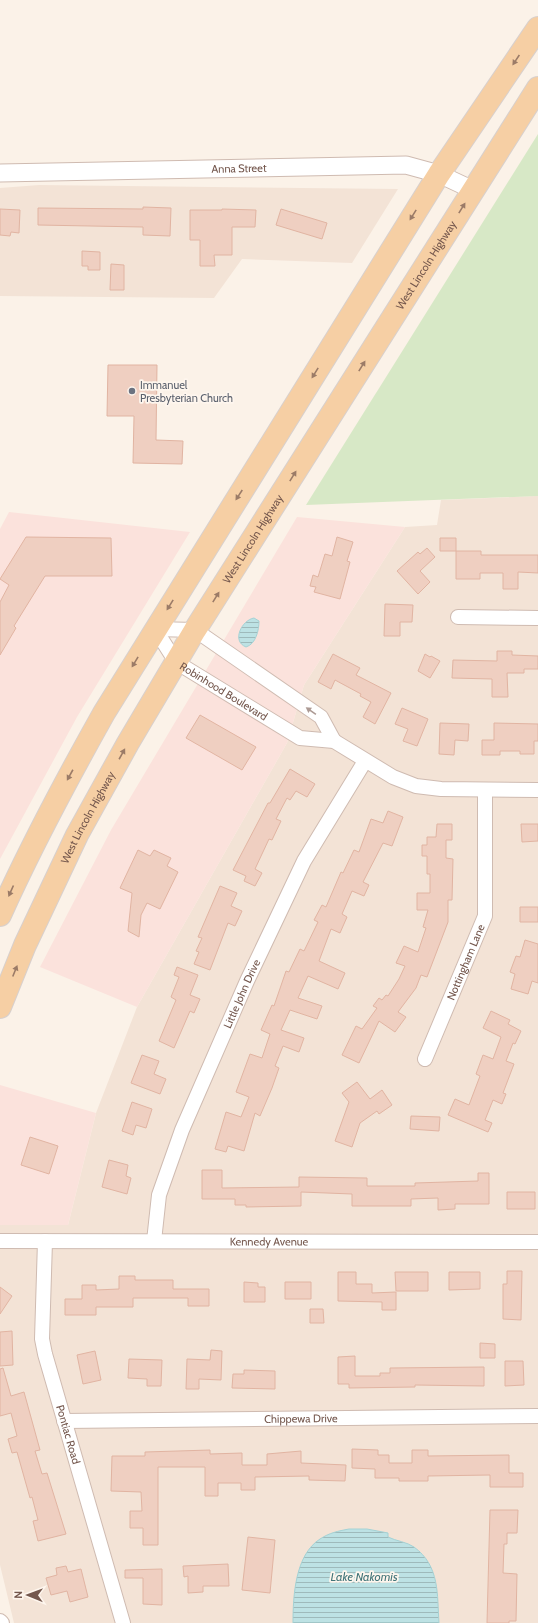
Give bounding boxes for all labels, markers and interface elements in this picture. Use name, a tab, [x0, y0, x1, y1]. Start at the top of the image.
one-way arrow	[512, 55, 520, 65]
street label: Anna Street	[211, 161, 267, 176]
one-way arrow	[458, 203, 465, 214]
one-way arrow	[410, 209, 417, 221]
street label: West Lincoln Highway	[393, 218, 460, 312]
one-way arrow	[358, 361, 366, 371]
one-way arrow	[312, 367, 319, 379]
place label: Immanuel Presbyterian Church	[140, 378, 233, 405]
marker: Immanuel Presbyterian Church	[127, 386, 137, 396]
one-way arrow	[289, 470, 296, 481]
one-way arrow	[235, 490, 243, 500]
street label: West Lincoln Highway	[219, 491, 286, 586]
one-way arrow	[212, 591, 219, 603]
one-way arrow	[166, 600, 174, 610]
one-way arrow	[131, 657, 139, 667]
street label: Robinhood Boulevard	[177, 659, 270, 723]
one-way arrow	[306, 707, 317, 714]
one-way arrow	[118, 748, 125, 760]
street label: West Lincoln Highway	[58, 768, 118, 866]
one-way arrow	[66, 769, 73, 781]
one-way arrow	[8, 885, 14, 896]
street label: Nottingham Lane	[444, 922, 488, 1002]
street label: Little John Drive	[220, 957, 263, 1030]
one-way arrow	[12, 964, 18, 976]
street label: Kennedy Avenue	[230, 1234, 309, 1249]
street label: Pontiac Road	[53, 1403, 84, 1466]
street label: Chippewa Drive	[264, 1411, 338, 1426]
water label: Lake Nakomis	[330, 1569, 398, 1584]
north arrow	[8, 1575, 48, 1615]
text: N	[11, 1591, 25, 1599]

